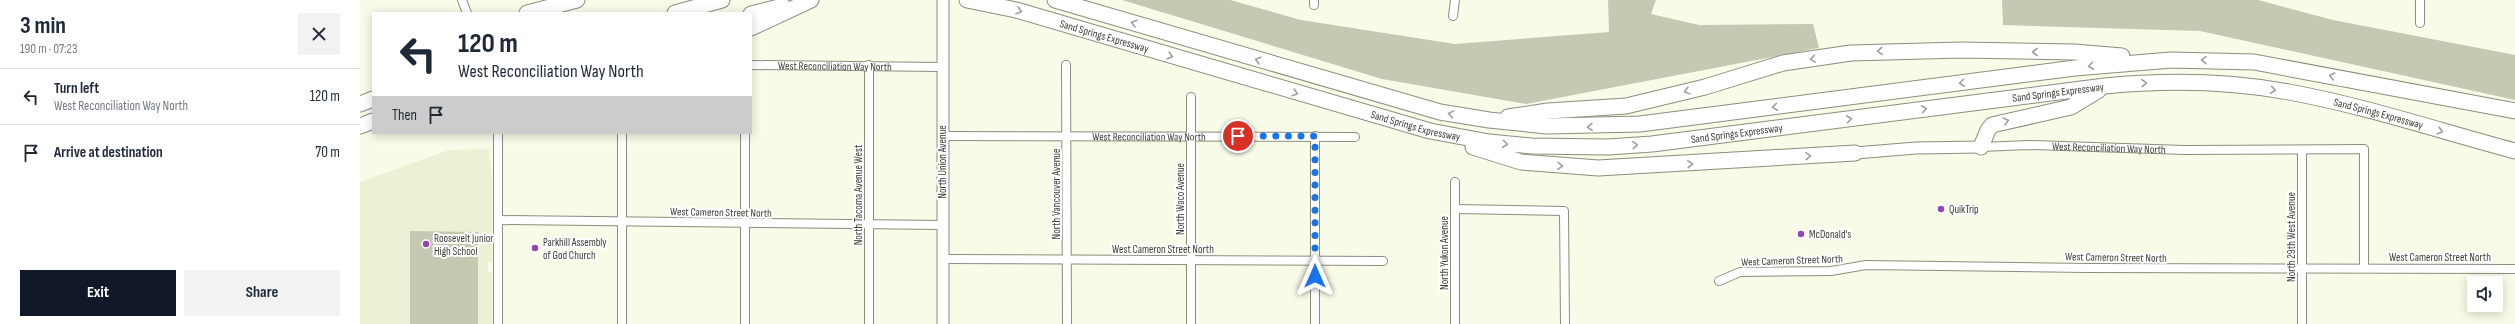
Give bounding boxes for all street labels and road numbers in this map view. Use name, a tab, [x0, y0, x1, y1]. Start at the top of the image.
street label: Sand Springs Expressway	[1058, 17, 1151, 56]
street label: West Reconciliation Way North	[778, 59, 892, 73]
street label: Sand Springs Expressway	[2012, 80, 2105, 105]
street label: Sand Springs Expressway	[2332, 96, 2425, 132]
street label: Sand Springs Expressway	[1369, 108, 1462, 144]
street label: Sand Springs Expressway	[1690, 121, 1784, 146]
street label: North Union Avenue	[936, 125, 949, 199]
street label: West Reconciliation Way North	[1092, 130, 1206, 144]
street label: West Reconciliation Way North	[2052, 140, 2166, 156]
street label: North Tacoma Avenue West	[852, 144, 865, 245]
street label: North Vancouver Avenue	[1050, 149, 1063, 239]
street label: North Waco Avenue	[1174, 163, 1187, 235]
street label: North 29th West Avenue	[2285, 192, 2298, 282]
street label: West Cameron Street North	[670, 205, 772, 220]
street label: North Yukon Avenue	[1438, 216, 1451, 290]
street label: West Cameron Street North	[1112, 243, 1214, 256]
street label: West Cameron Street North	[2065, 250, 2167, 265]
street label: West Cameron Street North	[2389, 251, 2491, 264]
street label: West Cameron Street North	[1741, 252, 1843, 269]

